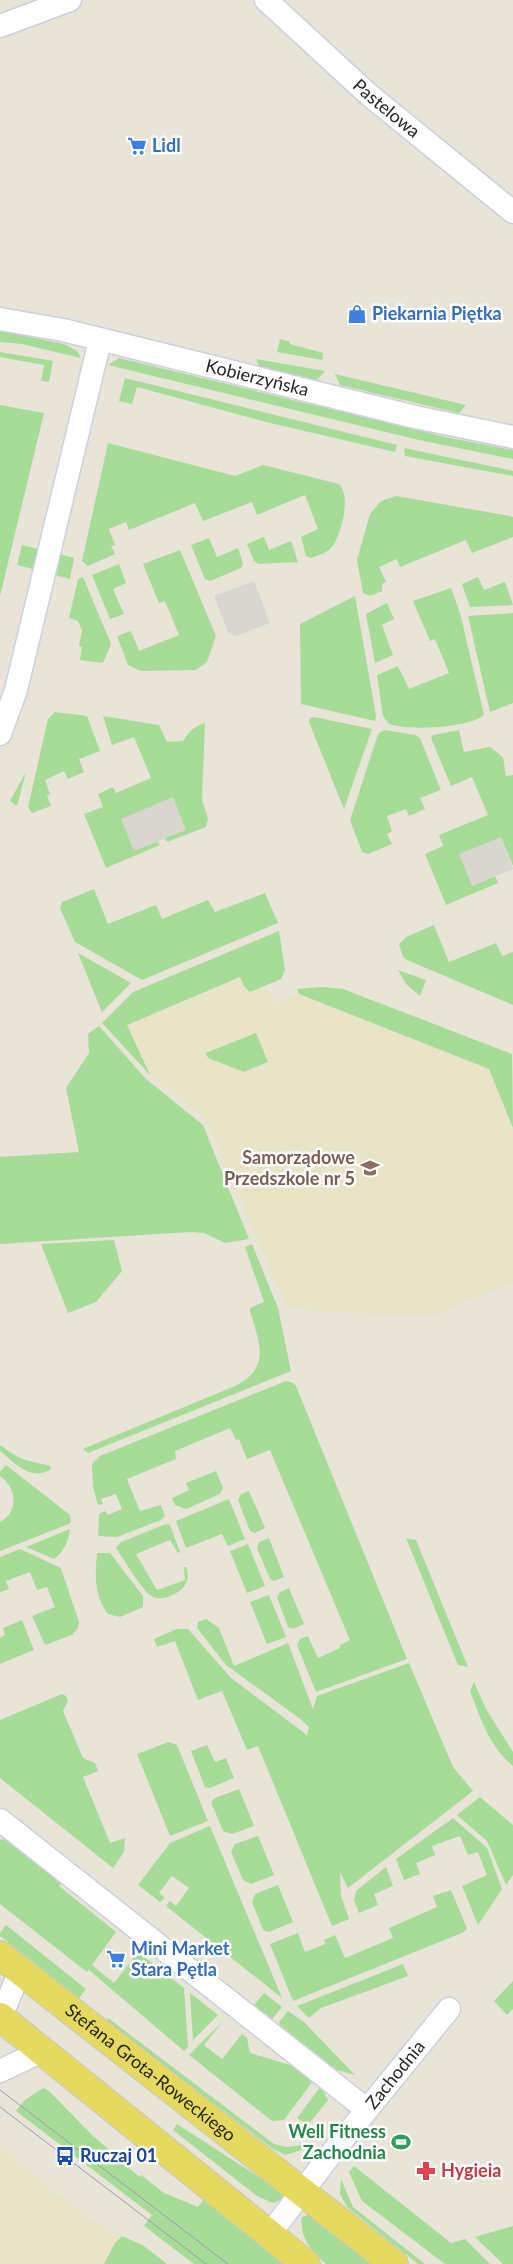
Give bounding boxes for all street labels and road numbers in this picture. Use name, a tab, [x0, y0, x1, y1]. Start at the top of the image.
street label: Pastelowa	[349, 74, 425, 142]
street label: Kobierzyńska	[204, 354, 311, 400]
street label: Stefana Grota-Roweckiego	[61, 1998, 241, 2146]
street label: Zachodnia	[360, 2036, 429, 2113]

